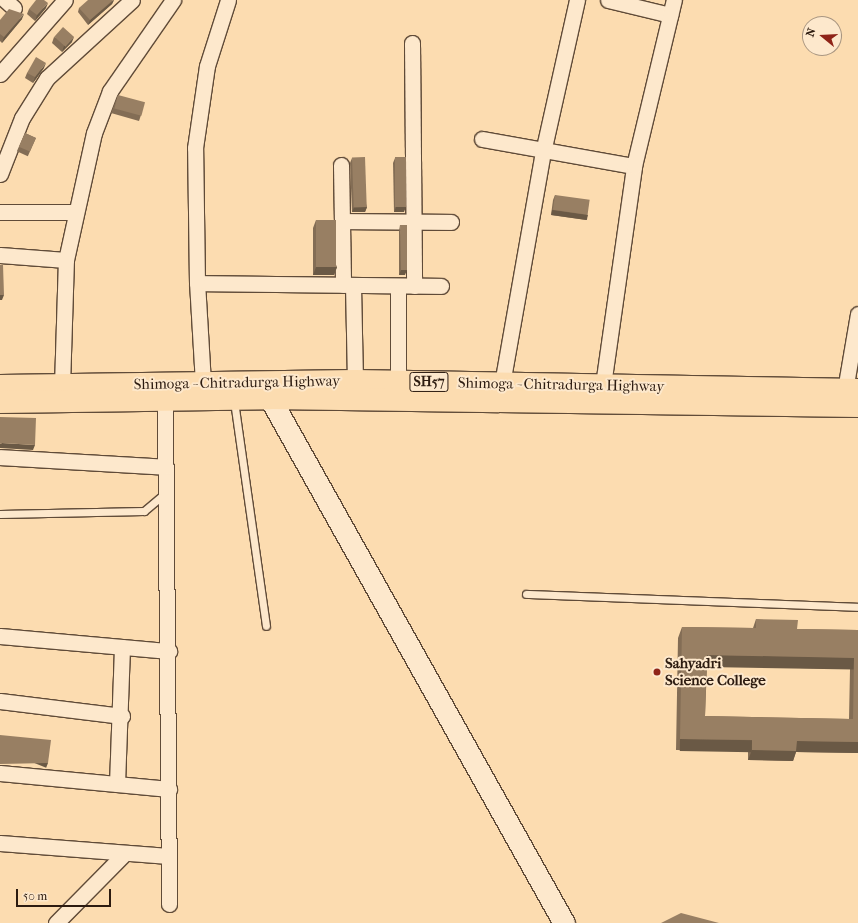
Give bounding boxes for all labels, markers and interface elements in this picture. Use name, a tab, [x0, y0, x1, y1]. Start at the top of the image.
north arrow	[802, 16, 842, 56]
text: N	[804, 26, 819, 38]
road number: SH57	[409, 370, 449, 394]
street label: Shimoga - Chitradurga Highway	[134, 372, 340, 394]
street label: Shimoga - Chitradurga Highway	[458, 374, 664, 396]
place label: Sahyadri Science College	[665, 654, 766, 689]
marker: Sahyadri Science College	[652, 667, 662, 677]
scale bar	[18, 881, 113, 907]
text: 50 m	[23, 889, 47, 903]

